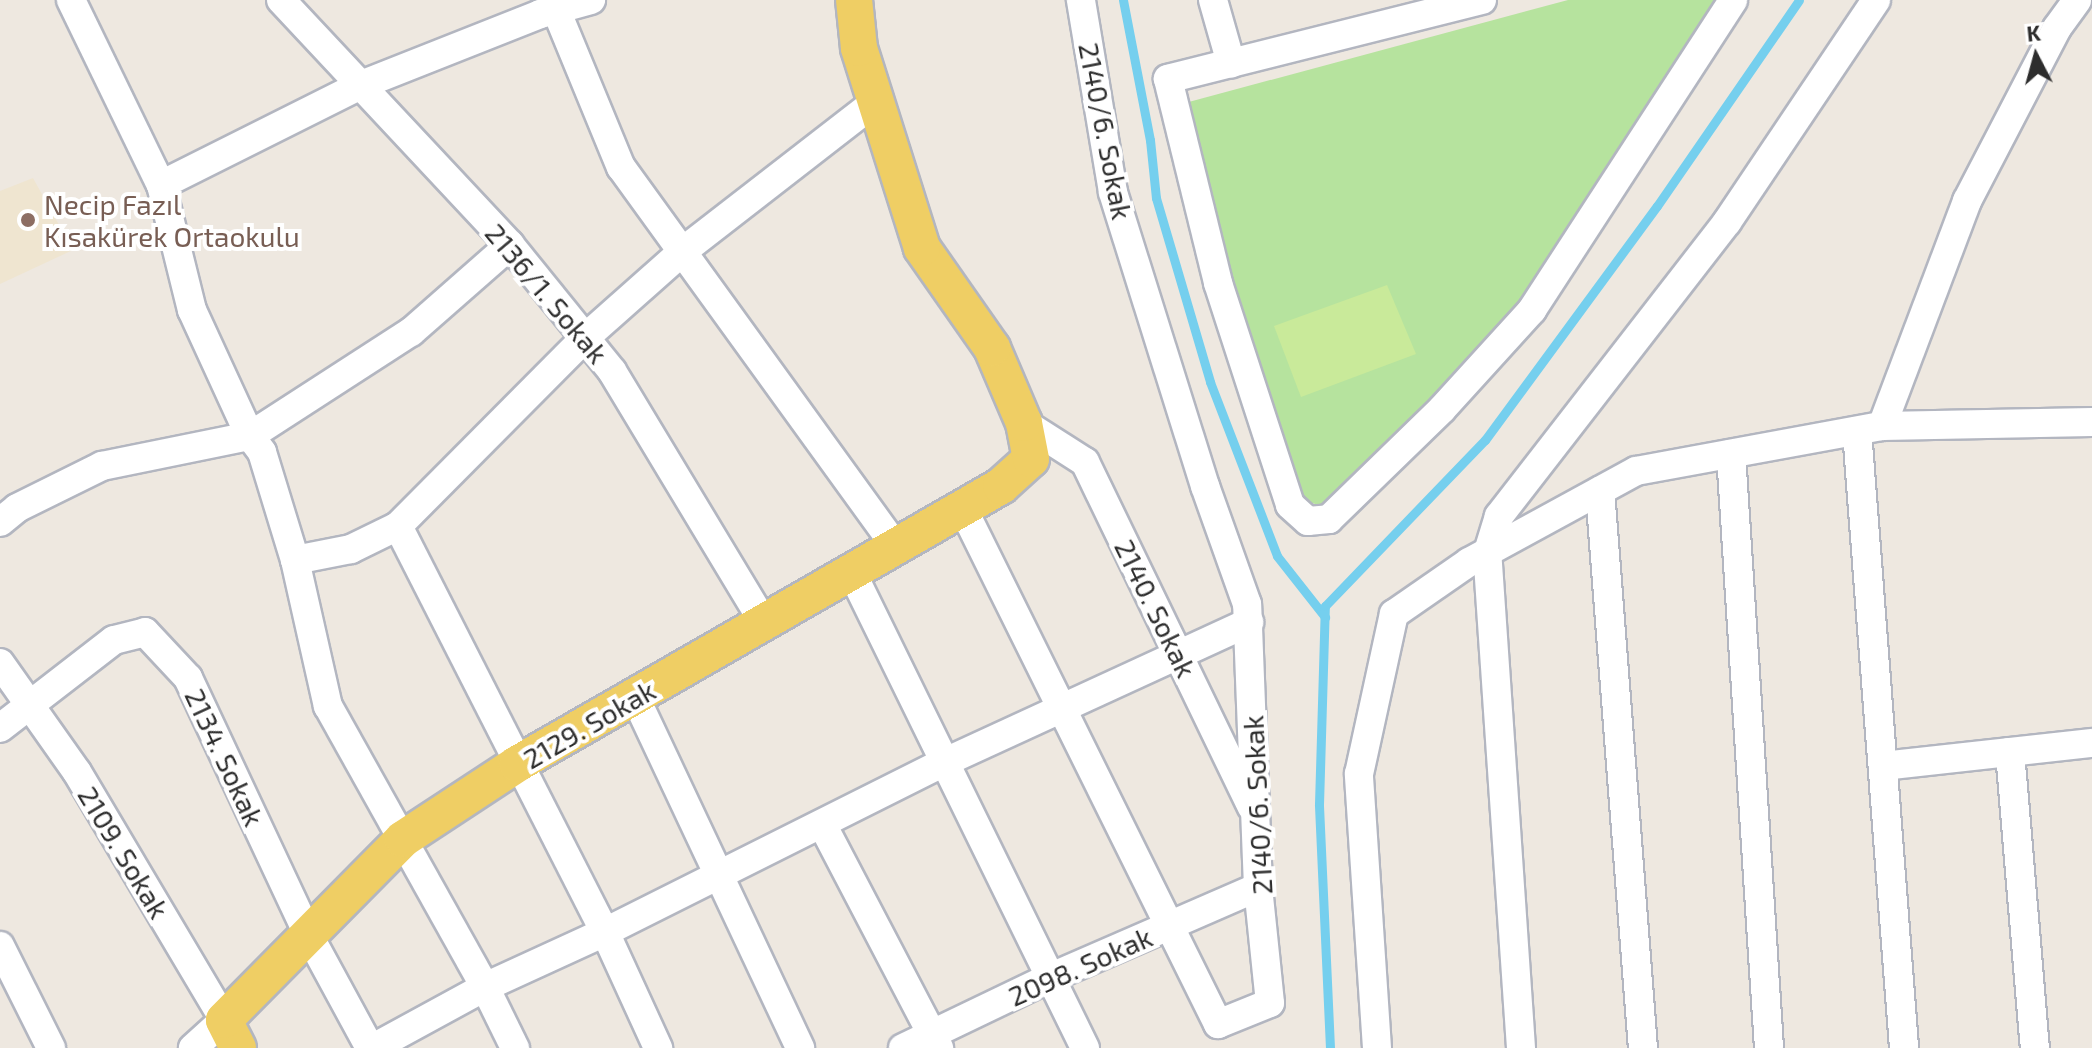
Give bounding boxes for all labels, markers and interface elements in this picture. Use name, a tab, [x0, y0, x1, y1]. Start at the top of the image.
north arrow	[1996, 16, 2076, 96]
text: K	[2025, 18, 2042, 46]
street label: 2140/6. Sokak	[1072, 40, 1140, 222]
place label: Necip Fazıl Kısakürek Ortaokulu	[44, 187, 300, 253]
marker: Necip Fazıl Kısakürek Ortaokulu	[19, 211, 37, 229]
street label: 2136/1. Sokak	[479, 216, 615, 370]
street label: 2140. Sokak	[1108, 534, 1204, 682]
street label: 2129. Sokak	[517, 673, 661, 775]
street label: 2134. Sokak	[179, 683, 271, 831]
street label: 2140/6. Sokak	[1236, 714, 1278, 896]
street label: 2109. Sokak	[72, 780, 176, 924]
street label: 2098. Sokak	[1003, 919, 1157, 1013]

